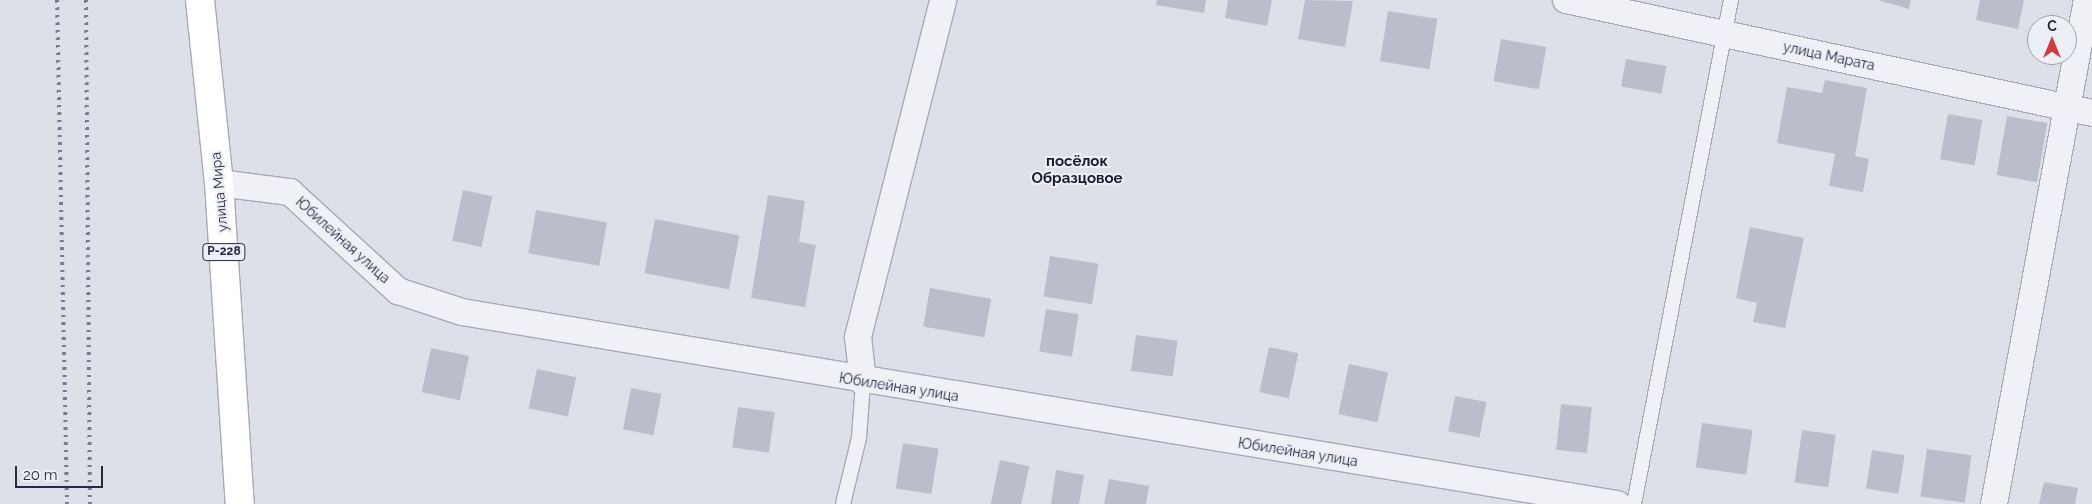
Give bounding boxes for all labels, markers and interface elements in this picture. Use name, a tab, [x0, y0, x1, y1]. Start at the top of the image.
north arrow	[2027, 15, 2077, 65]
text: С	[2047, 18, 2057, 34]
street label: улица Марата	[1782, 38, 1876, 74]
street label: улица Мира	[207, 151, 231, 233]
district label: посёлок Образцовое	[1031, 152, 1123, 187]
street label: Юбилейная улица	[292, 193, 394, 287]
road number: Р-228	[202, 242, 246, 262]
street label: Юбилейная улица	[838, 369, 960, 405]
street label: Юбилейная улица	[1237, 434, 1359, 470]
scale bar	[18, 456, 105, 488]
text: 20 m	[23, 466, 58, 484]

